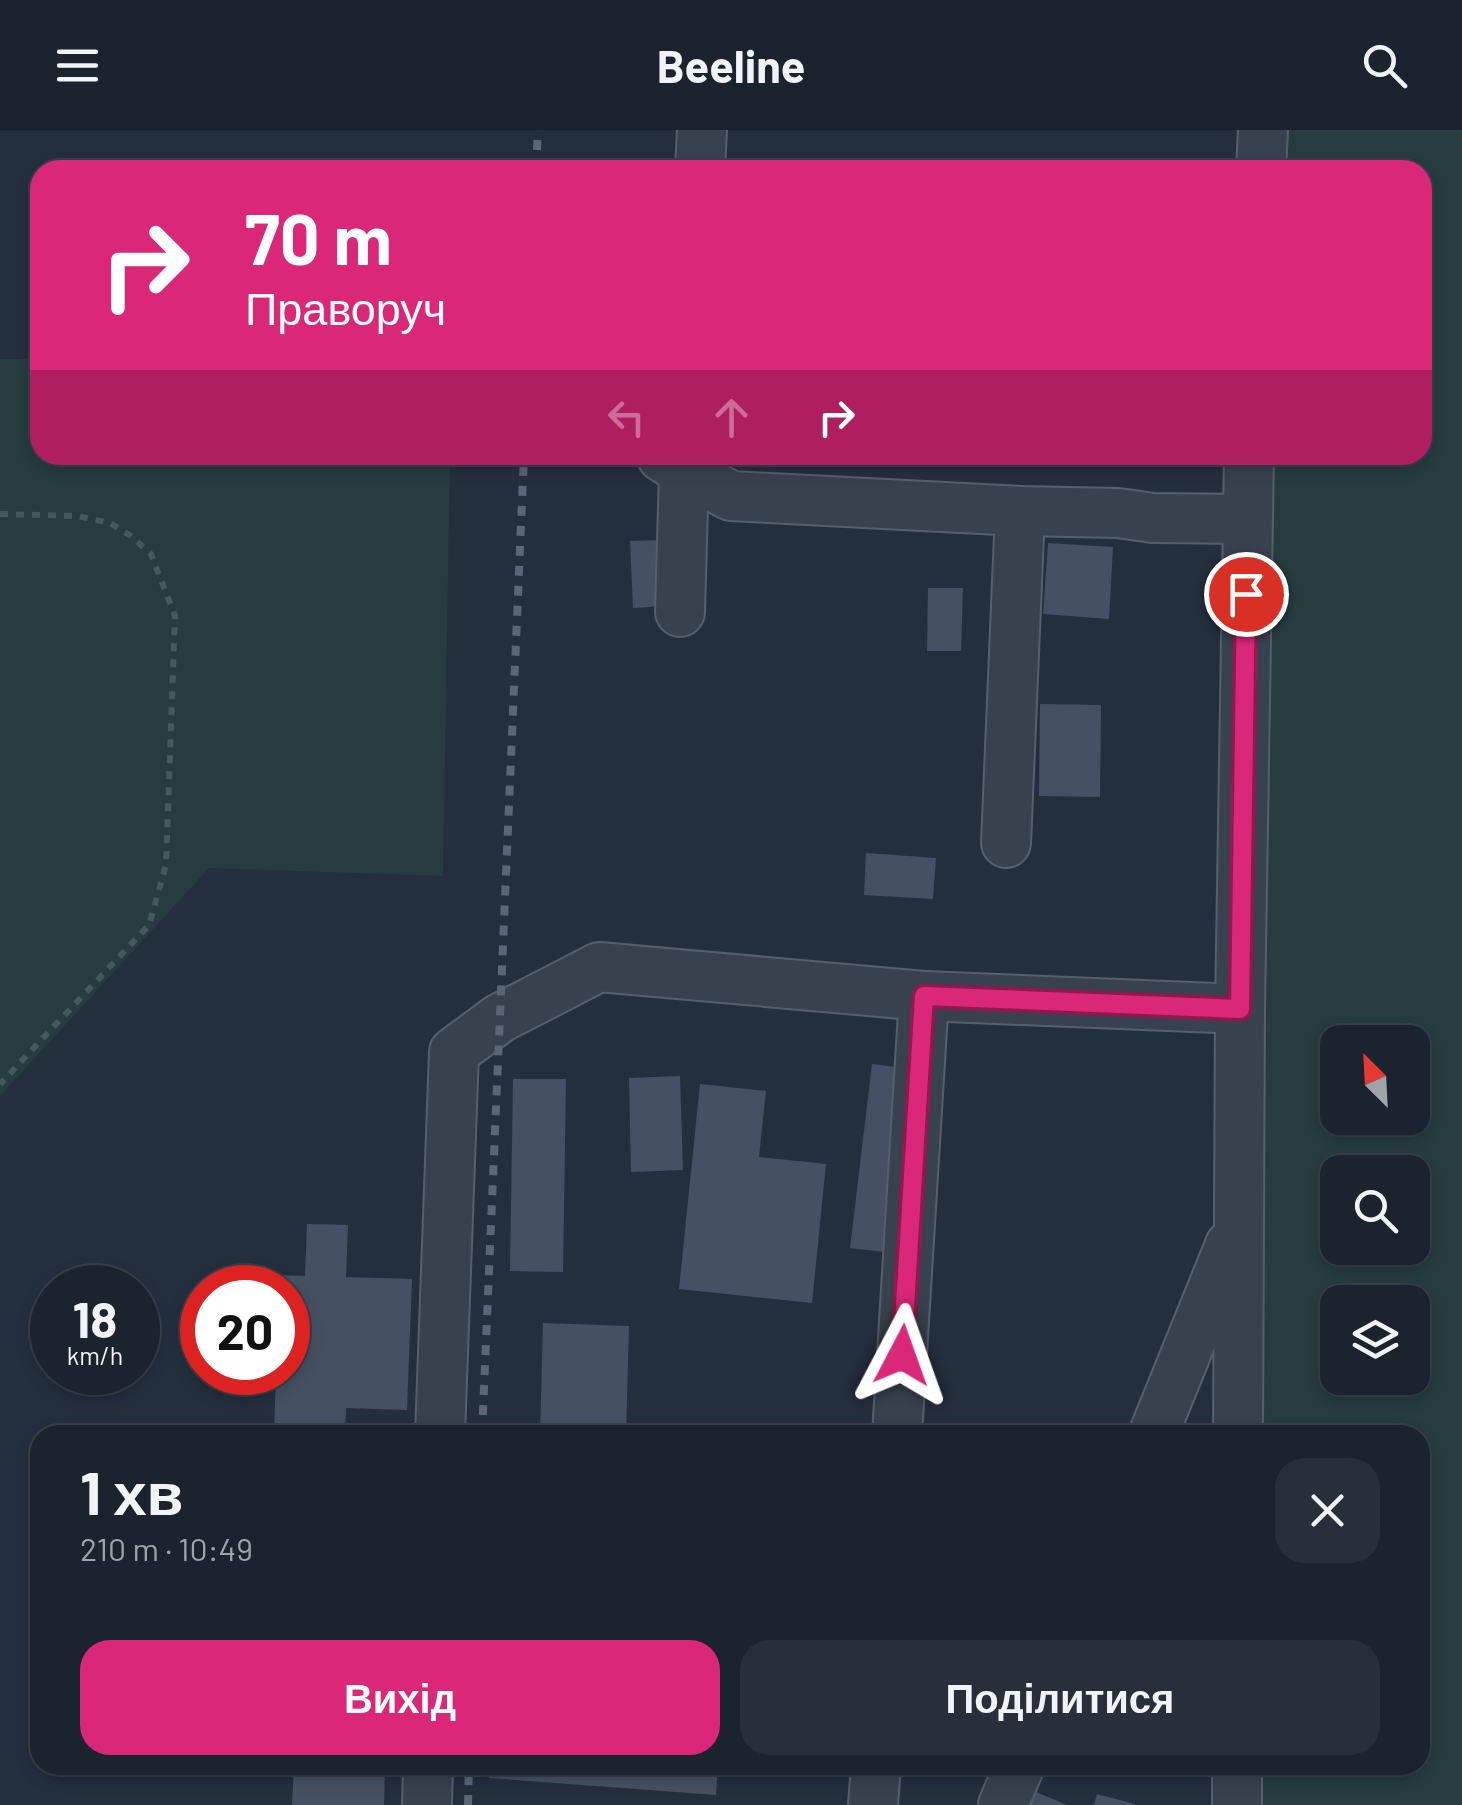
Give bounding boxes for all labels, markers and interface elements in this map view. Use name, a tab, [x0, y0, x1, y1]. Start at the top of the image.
icon: menu	[50, 38, 105, 93]
text: Beeline	[657, 38, 805, 92]
icon: search	[1357, 38, 1412, 93]
text: 70 m	[245, 195, 392, 279]
icon: right	[80, 200, 210, 330]
text: Праворуч	[245, 280, 446, 334]
icon: left	[599, 390, 654, 445]
icon: ahead	[704, 390, 759, 445]
icon: right	[809, 390, 864, 445]
pin	[1204, 552, 1289, 637]
icon: arrive	[1219, 567, 1274, 622]
north arrow	[1320, 1025, 1430, 1135]
map controls	[1320, 1025, 1430, 1395]
button: search	[1320, 1155, 1430, 1265]
speed limit sign: 20	[180, 1265, 310, 1395]
button: layers	[1320, 1285, 1430, 1395]
text: 18	[73, 1288, 117, 1348]
position arrow	[850, 1303, 954, 1407]
text: km/h	[67, 1340, 123, 1370]
text: 1 хв	[80, 1455, 184, 1527]
button: close	[1275, 1458, 1380, 1563]
text: 210 m · 10:49	[80, 1529, 253, 1567]
button: Вихід	[80, 1640, 720, 1755]
button: Поділитися	[740, 1640, 1380, 1755]

